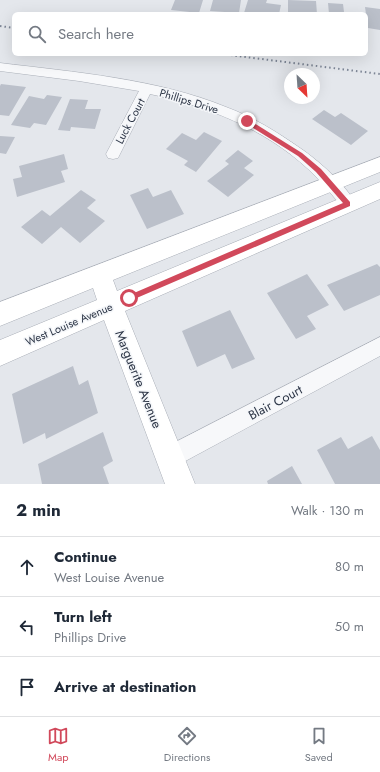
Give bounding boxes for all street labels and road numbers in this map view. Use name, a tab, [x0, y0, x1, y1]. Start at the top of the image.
street label: Phillips Drive	[157, 84, 221, 118]
street label: Luck Court	[111, 95, 149, 147]
street label: West Louise Avenue	[23, 298, 115, 350]
street label: Marguerite Avenue	[110, 327, 167, 431]
street label: Blair Court	[245, 380, 306, 425]

